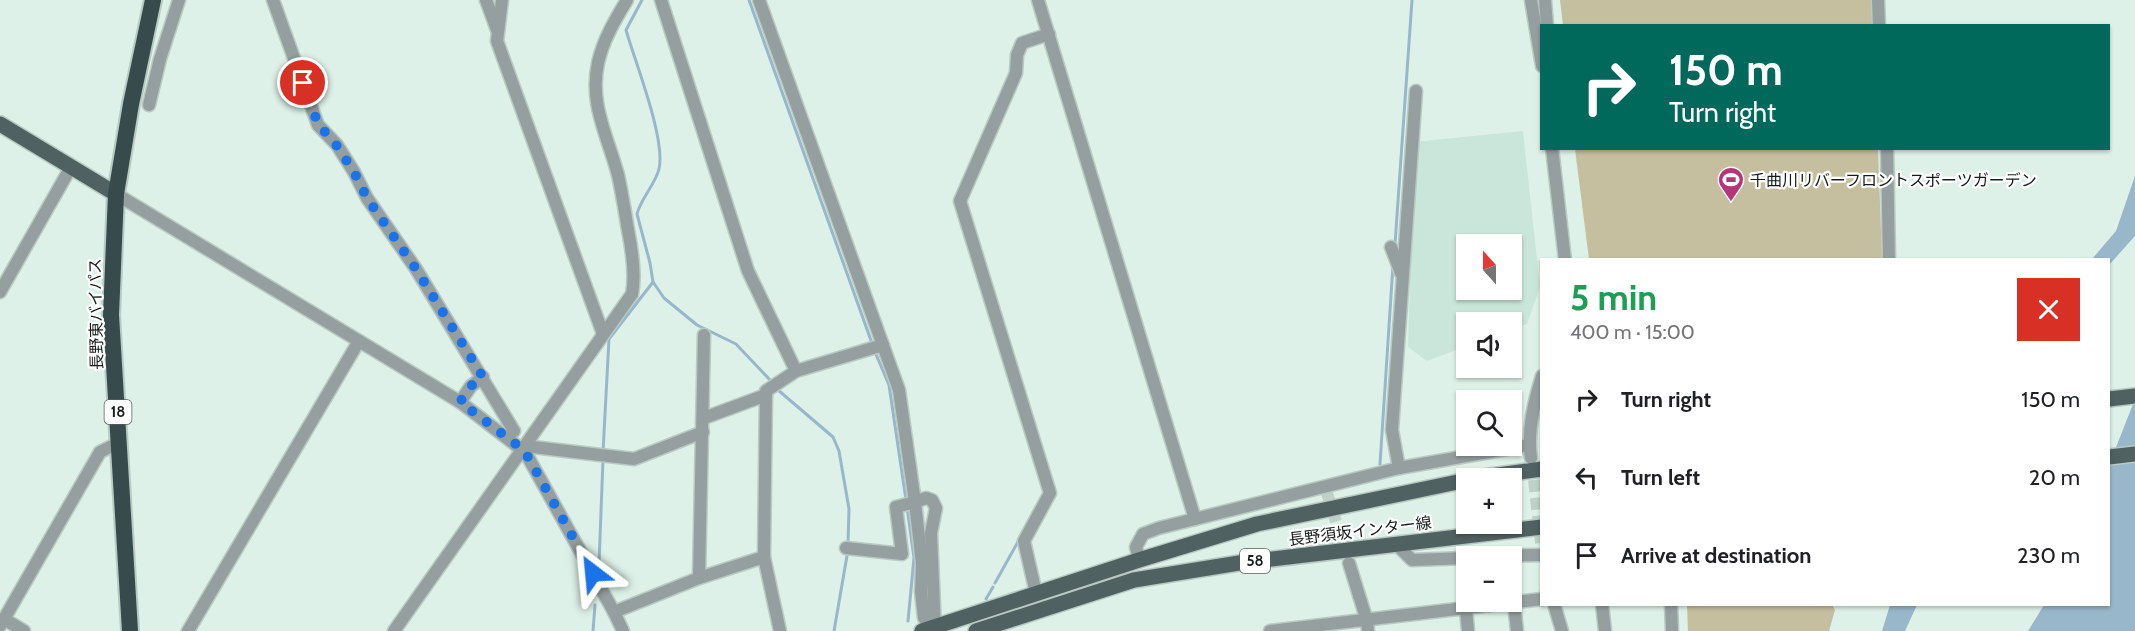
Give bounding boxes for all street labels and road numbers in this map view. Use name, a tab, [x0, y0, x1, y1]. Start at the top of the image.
street label: 長野東バイパス	[86, 258, 106, 370]
road number: 18	[104, 400, 132, 424]
street label: 長野須坂インター線	[1287, 513, 1433, 549]
road number: 58	[1240, 549, 1270, 573]

